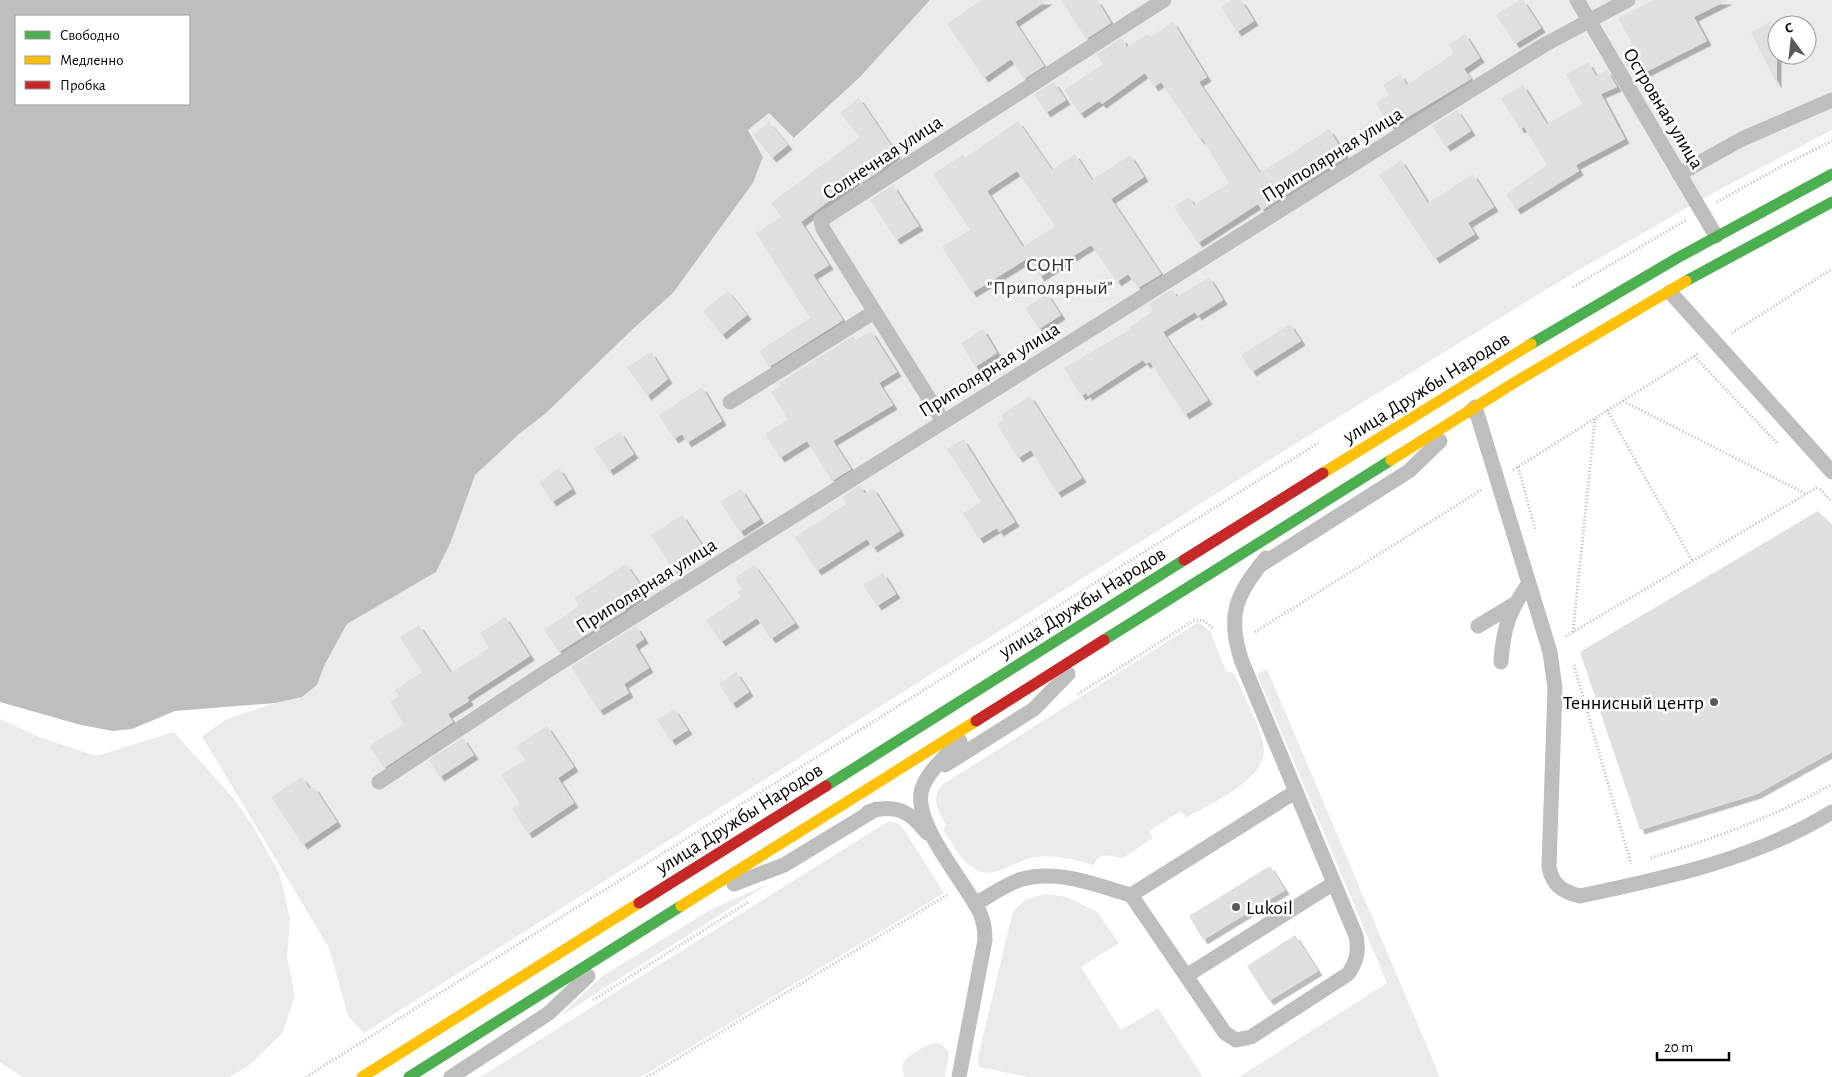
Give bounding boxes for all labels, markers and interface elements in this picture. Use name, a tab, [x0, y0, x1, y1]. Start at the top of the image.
legend	[15, 15, 190, 105]
north arrow	[1767, 15, 1817, 65]
text: С	[1783, 21, 1795, 36]
text: Свободно	[60, 28, 120, 43]
street label: Островная улица	[1619, 44, 1707, 173]
text: Медленно	[60, 53, 124, 68]
text: Пробка	[60, 78, 106, 93]
street label: Приполярная улица	[1259, 103, 1406, 206]
street label: Солнечная улица	[819, 112, 946, 204]
park label: СОНТ "Приполярный"	[987, 255, 1113, 298]
street label: Приполярная улица	[916, 318, 1063, 421]
street label: улица Дружбы Народов	[1339, 328, 1513, 448]
street label: Приполярная улица	[573, 534, 720, 637]
street label: улица Дружбы Народов	[995, 543, 1169, 663]
place label: Теннисный центр	[1563, 693, 1704, 713]
marker: Теннисный центр	[1708, 696, 1720, 708]
street label: улица Дружбы Народов	[652, 759, 826, 879]
place label: Lukoil	[1246, 898, 1293, 918]
marker: Lukoil	[1230, 901, 1242, 913]
scale bar	[1657, 1030, 1730, 1062]
text: 20 m	[1664, 1040, 1693, 1055]

